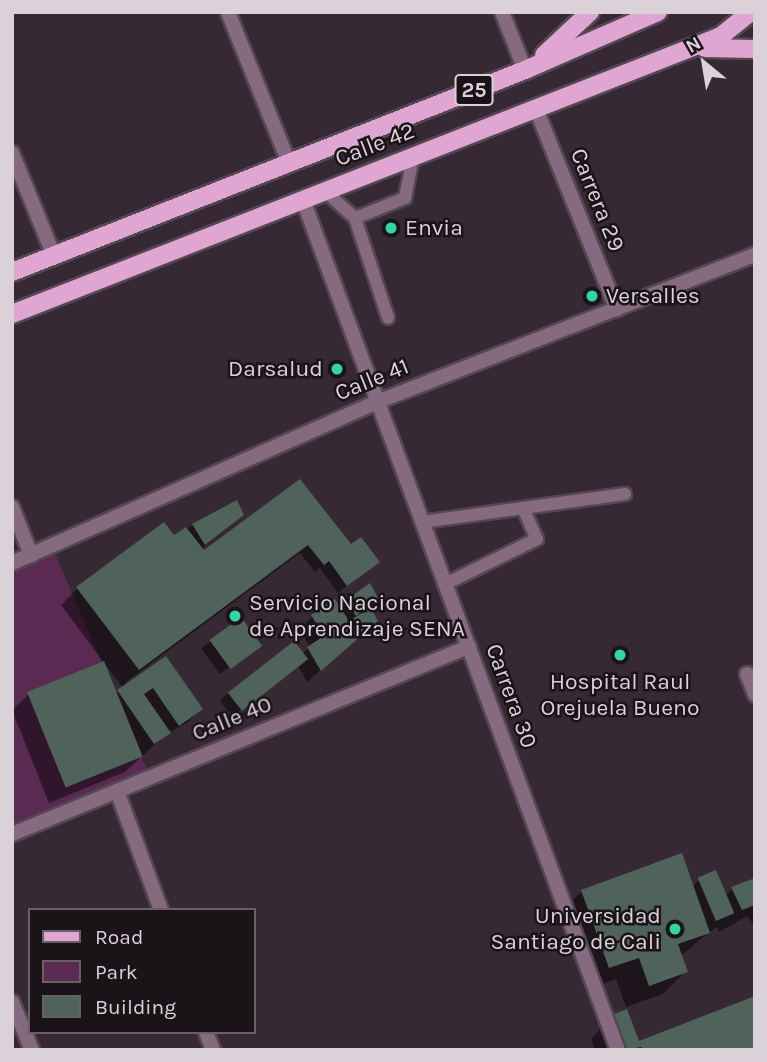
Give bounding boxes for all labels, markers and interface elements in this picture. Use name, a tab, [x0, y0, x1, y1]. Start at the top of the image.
north arrow	[669, 28, 739, 98]
text: N	[682, 32, 705, 58]
road number: 25	[453, 72, 495, 108]
street label: Calle 42	[331, 117, 419, 173]
street label: Carrera 29	[564, 145, 630, 255]
place label: Envia	[405, 214, 463, 242]
marker: Envia	[383, 220, 399, 236]
place label: Versalles	[606, 282, 700, 310]
marker: Versalles	[584, 288, 600, 304]
street label: Calle 41	[331, 353, 413, 407]
place label: Darsalud	[228, 355, 323, 383]
marker: Darsalud	[329, 361, 345, 377]
place label: Servicio Nacional de Aprendizaje SENA	[249, 589, 465, 643]
marker: Servicio Nacional de Aprendizaje SENA	[227, 608, 243, 624]
street label: Carrera 30	[479, 640, 543, 752]
marker: Hospital Raul Orejuela Bueno	[610, 645, 630, 665]
place label: Hospital Raul Orejuela Bueno	[541, 668, 699, 722]
street label: Calle 40	[188, 691, 276, 747]
place label: Universidad Santiago de Cali	[490, 902, 661, 956]
legend	[28, 908, 256, 1034]
marker: Universidad Santiago de Cali	[667, 921, 683, 937]
text: Road	[95, 925, 143, 949]
text: Park	[95, 960, 138, 984]
text: Building	[95, 995, 176, 1019]

